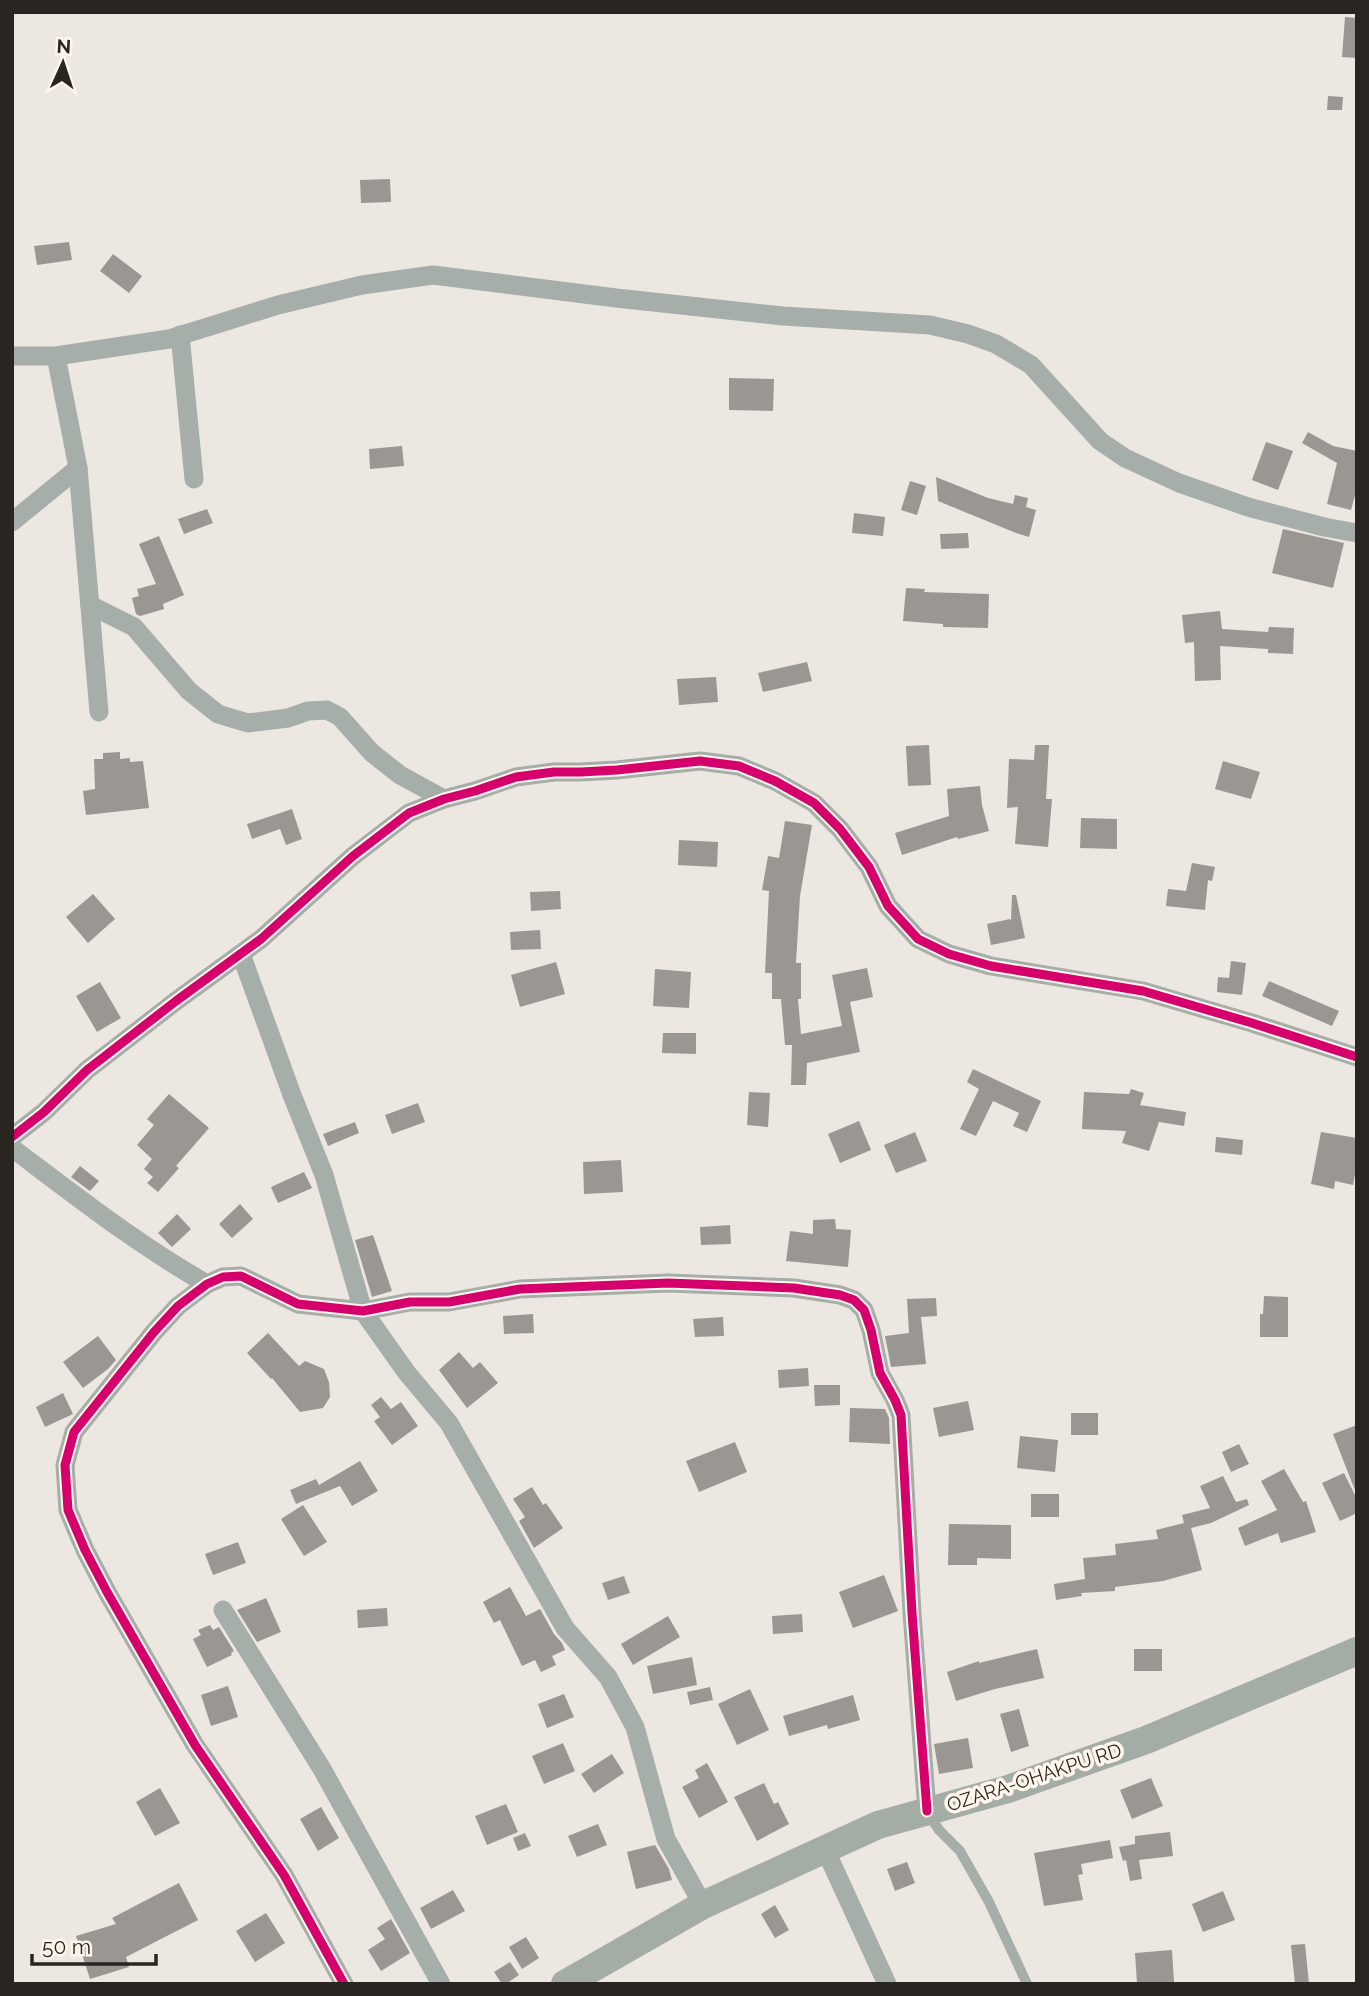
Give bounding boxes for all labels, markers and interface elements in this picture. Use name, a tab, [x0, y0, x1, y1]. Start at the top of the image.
north arrow	[28, 28, 98, 98]
text: N	[56, 35, 72, 57]
street label: OZARA-OHAKPU RD	[944, 1738, 1124, 1816]
scale bar	[32, 1923, 156, 1967]
text: 50 m	[42, 1934, 91, 1959]

